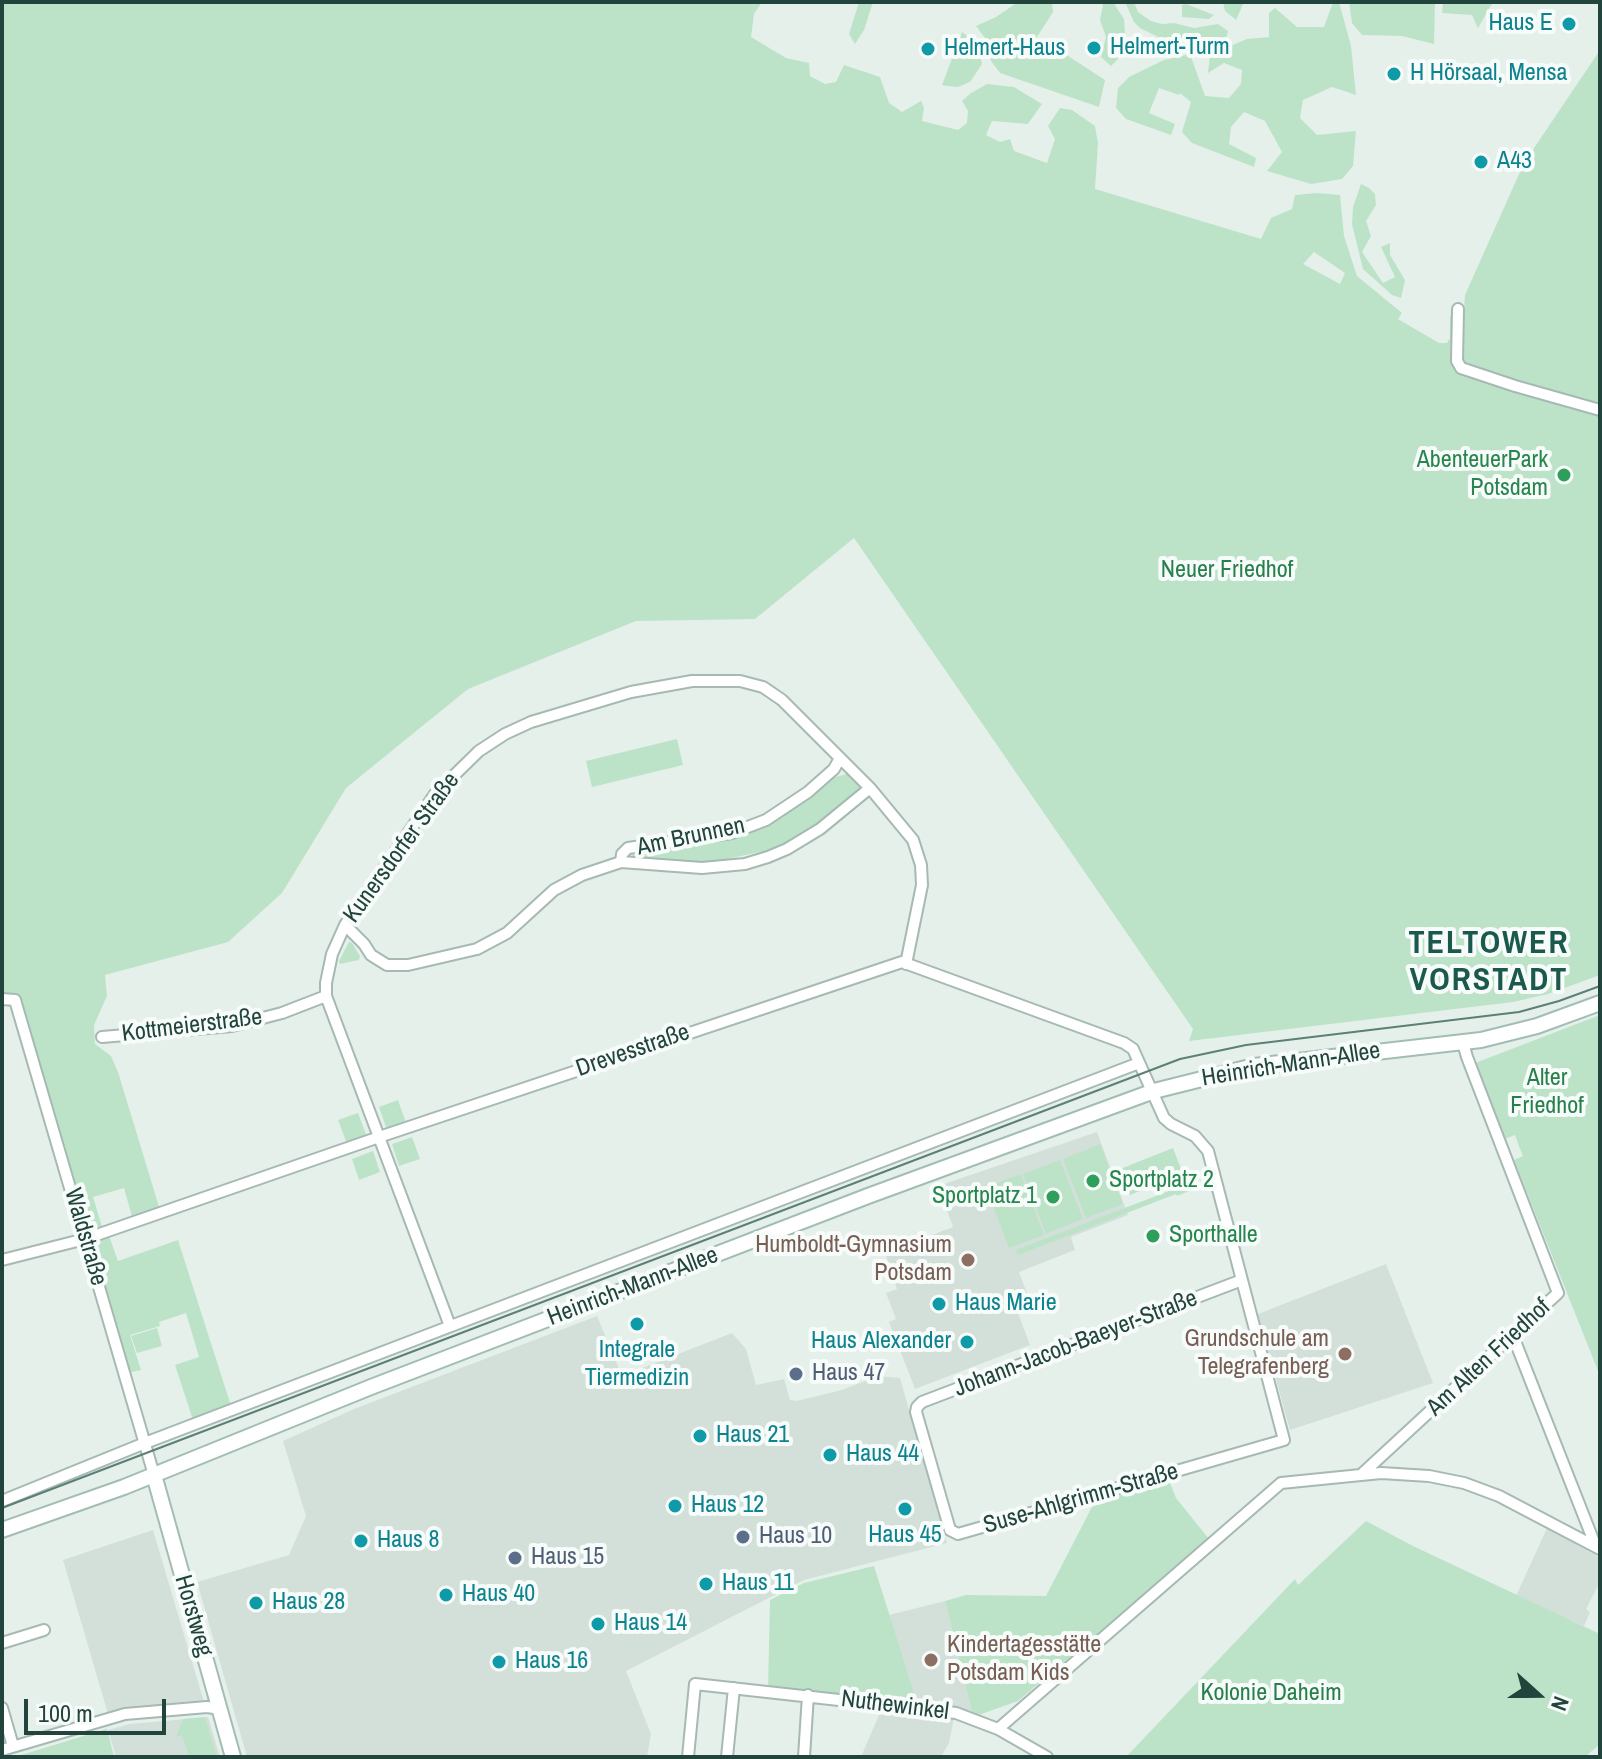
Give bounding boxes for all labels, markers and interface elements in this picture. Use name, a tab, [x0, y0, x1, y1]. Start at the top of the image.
place label: Haus E	[1488, 10, 1553, 38]
marker: Haus E	[1560, 15, 1578, 33]
place label: Helmert-Turm	[1110, 34, 1230, 62]
place label: Helmert-Haus	[944, 35, 1065, 63]
marker: Helmert-Turm	[1085, 39, 1103, 57]
marker: Helmert-Haus	[919, 40, 937, 58]
place label: H Hörsaal, Mensa	[1410, 60, 1567, 88]
marker: H Hörsaal, Mensa	[1385, 65, 1403, 83]
place label: A43	[1497, 148, 1532, 176]
marker: A43	[1472, 153, 1490, 171]
place label: AbenteuerPark Potsdam	[1417, 447, 1548, 503]
marker: AbenteuerPark Potsdam	[1555, 466, 1573, 484]
park label: Neuer Friedhof	[1161, 557, 1293, 585]
street label: Kunersdorfer Straße	[338, 767, 466, 929]
street label: Am Brunnen	[635, 812, 747, 862]
district label: TELTOWER VORSTADT	[1409, 925, 1569, 1000]
street label: Kottmeierstraße	[120, 1003, 264, 1049]
street label: Drevesstraße	[572, 1018, 694, 1084]
street label: Heinrich-Mann-Allee	[1200, 1037, 1382, 1093]
park label: Alter Friedhof	[1510, 1065, 1584, 1121]
place label: Sportplatz 2	[1109, 1167, 1214, 1195]
marker: Sportplatz 2	[1084, 1172, 1102, 1190]
place label: Sportplatz 1	[932, 1183, 1037, 1211]
street label: Waldstraße	[57, 1185, 113, 1289]
marker: Sportplatz 1	[1044, 1188, 1062, 1206]
place label: Sporthalle	[1169, 1222, 1258, 1250]
marker: Sporthalle	[1144, 1227, 1162, 1245]
place label: Humboldt-Gymnasium Potsdam	[755, 1232, 952, 1288]
street label: Heinrich-Mann-Allee	[544, 1241, 722, 1333]
marker: Humboldt-Gymnasium Potsdam	[959, 1251, 977, 1269]
street label: Johann-Jacob-Baeyer-Straße	[950, 1284, 1202, 1404]
place label: Haus Marie	[955, 1290, 1057, 1318]
street label: Am Alten Friedhof	[1421, 1293, 1557, 1423]
marker: Haus Marie	[930, 1295, 948, 1313]
marker: Integrale Tiermedizin	[628, 1315, 646, 1333]
place label: Grundschule am Telegrafenberg	[1185, 1326, 1329, 1382]
place label: Haus Alexander	[811, 1328, 951, 1356]
marker: Haus Alexander	[958, 1333, 976, 1351]
place label: Integrale Tiermedizin	[585, 1337, 689, 1393]
marker: Grundschule am Telegrafenberg	[1336, 1345, 1354, 1363]
place label: Haus 47	[812, 1360, 885, 1388]
marker: Haus 47	[787, 1365, 805, 1383]
place label: Haus 21	[716, 1422, 789, 1450]
marker: Haus 21	[691, 1427, 709, 1445]
place label: Haus 44	[846, 1441, 919, 1469]
marker: Haus 44	[821, 1446, 839, 1464]
street label: Suse-Ahlgrimm-Straße	[980, 1457, 1182, 1541]
place label: Haus 12	[691, 1492, 764, 1520]
marker: Haus 12	[666, 1497, 684, 1515]
marker: Haus 45	[896, 1500, 914, 1518]
place label: Haus 45	[868, 1522, 942, 1550]
place label: Haus 10	[759, 1523, 832, 1551]
place label: Haus 8	[377, 1527, 439, 1555]
marker: Haus 10	[734, 1528, 752, 1546]
marker: Haus 8	[352, 1532, 370, 1550]
place label: Haus 15	[531, 1544, 604, 1572]
marker: Haus 15	[506, 1549, 524, 1567]
place label: Haus 11	[722, 1570, 794, 1598]
street label: Horstweg	[168, 1572, 218, 1660]
marker: Haus 11	[697, 1575, 715, 1593]
place label: Haus 40	[462, 1581, 535, 1609]
marker: Haus 40	[437, 1586, 455, 1604]
place label: Haus 28	[272, 1589, 345, 1617]
marker: Haus 28	[247, 1594, 265, 1612]
place label: Haus 14	[614, 1610, 687, 1638]
marker: Haus 14	[589, 1615, 607, 1633]
place label: Kindertagesstätte Potsdam Kids	[947, 1632, 1101, 1688]
place label: Haus 16	[515, 1648, 588, 1676]
marker: Kindertagesstätte Potsdam Kids	[922, 1651, 940, 1669]
marker: Haus 16	[490, 1653, 508, 1671]
north arrow	[1498, 1655, 1578, 1735]
park label: Kolonie Daheim	[1200, 1680, 1342, 1708]
scale bar	[28, 1683, 170, 1733]
street label: Nuthewinkel	[840, 1685, 950, 1727]
text: N	[1544, 1692, 1577, 1715]
text: 100 m	[38, 1697, 93, 1729]

